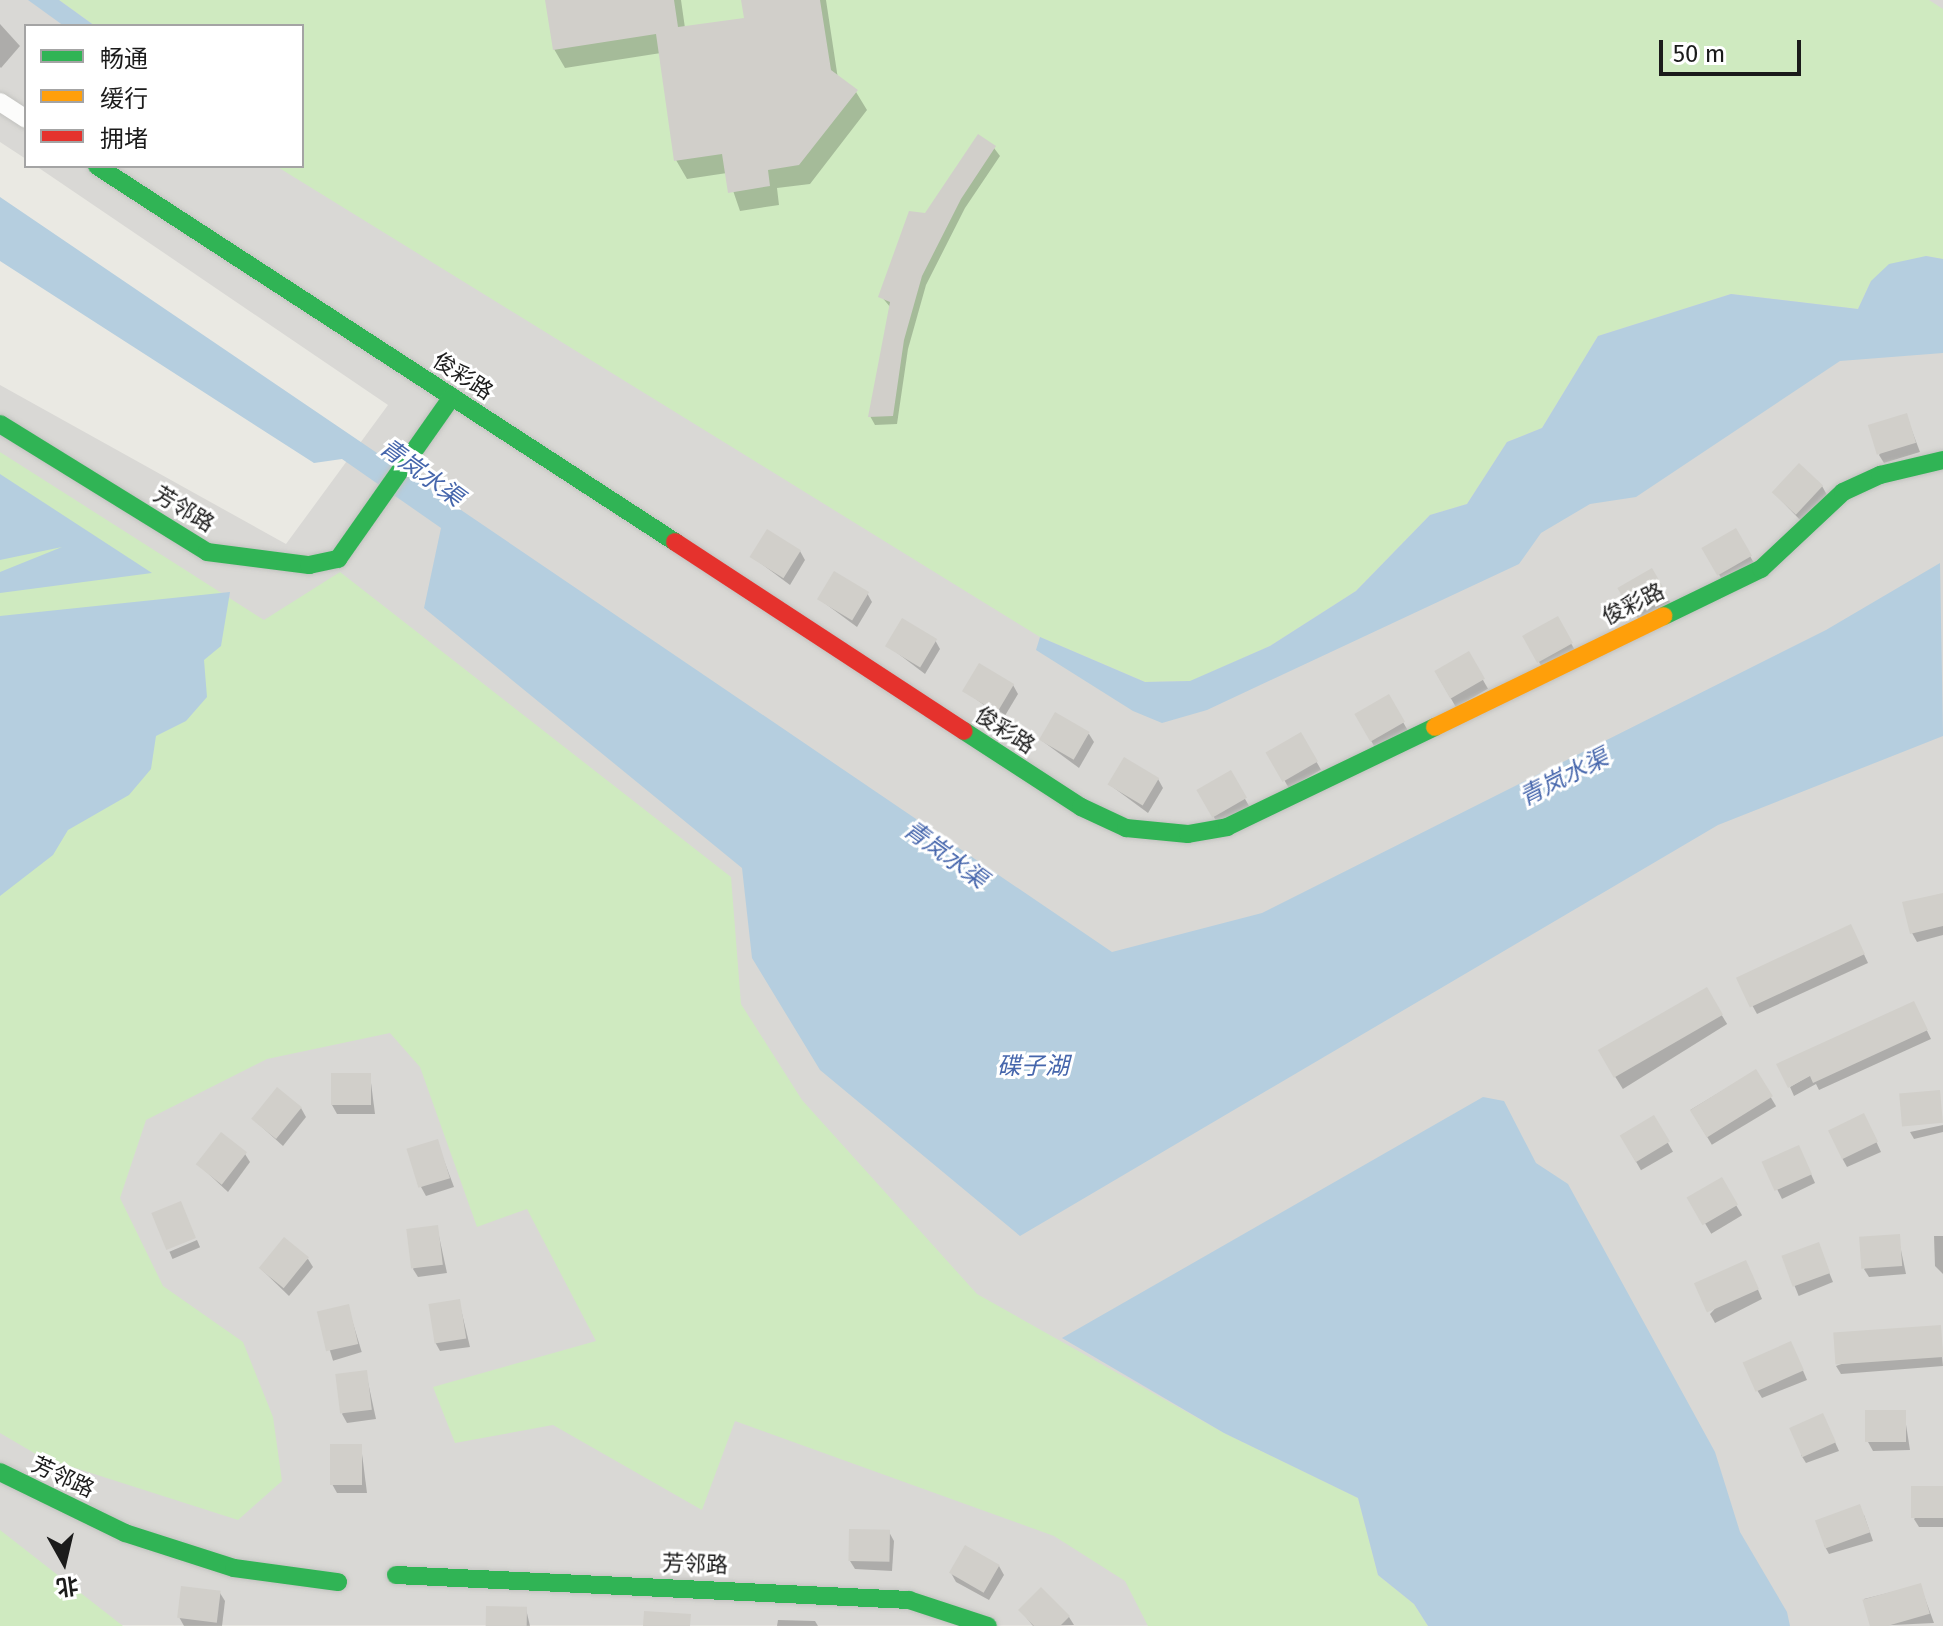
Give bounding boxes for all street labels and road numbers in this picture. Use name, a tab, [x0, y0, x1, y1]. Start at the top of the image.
street label: 俊彩路	[428, 347, 498, 405]
street label: 芳邻路	[149, 481, 219, 537]
street label: 俊彩路	[1598, 578, 1668, 630]
street label: 俊彩路	[970, 701, 1040, 759]
street label: 芳邻路	[28, 1451, 98, 1503]
street label: 芳邻路	[662, 1550, 728, 1578]

